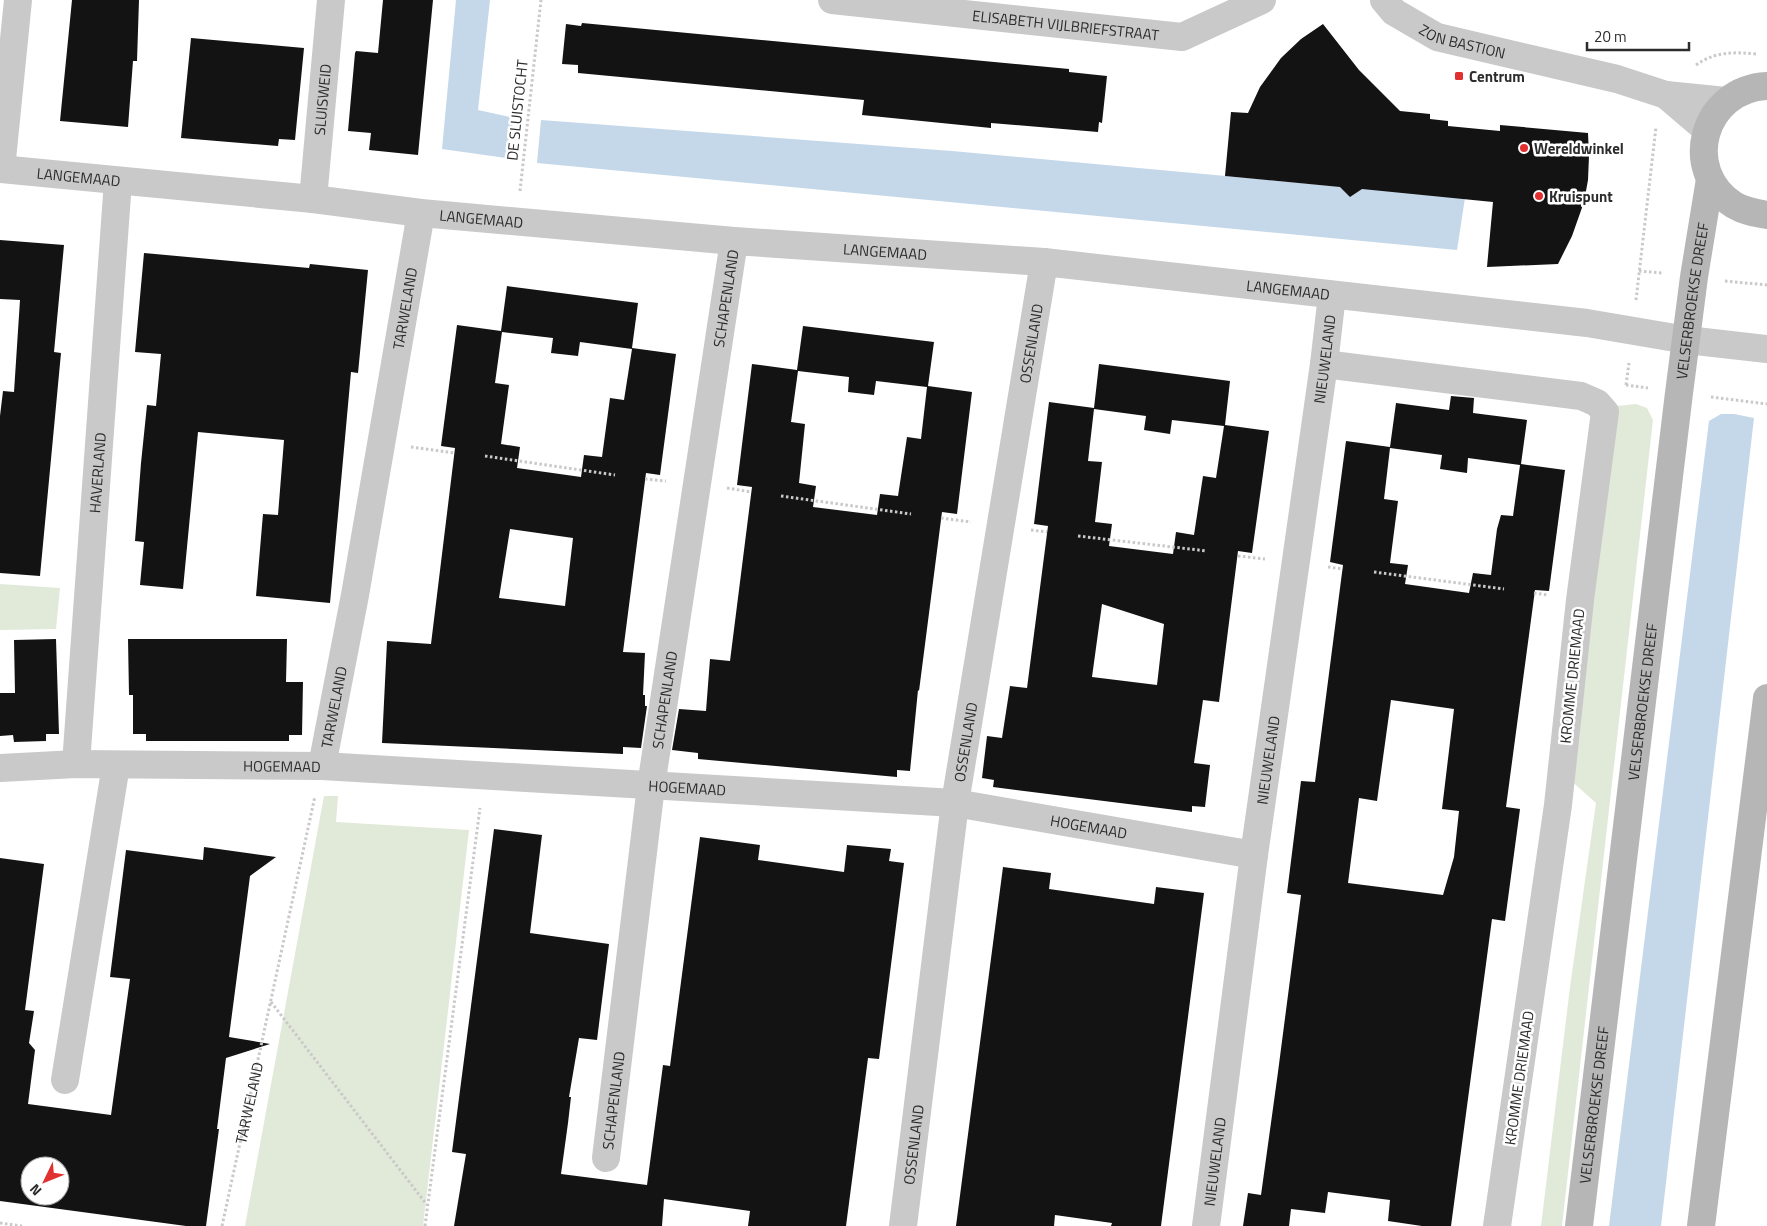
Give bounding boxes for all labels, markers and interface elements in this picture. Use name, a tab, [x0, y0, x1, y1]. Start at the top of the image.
street label: ELISABETH VIJLBRIEFSTRAAT	[971, 3, 1160, 46]
street label: ZON BASTION	[1415, 18, 1508, 64]
scale bar	[1587, 20, 1690, 52]
text: 20 m	[1594, 25, 1627, 48]
street label: DE SLUISTOCHT	[500, 58, 534, 162]
street label: SLUISWEID	[307, 63, 337, 136]
place label: Centrum	[1469, 65, 1525, 88]
marker: Centrum	[1453, 70, 1465, 82]
place label: Wereldwinkel	[1534, 137, 1624, 160]
marker: Wereldwinkel	[1518, 142, 1530, 154]
street label: LANGEMAAD	[36, 161, 122, 192]
place label: Kruispunt	[1549, 185, 1613, 208]
marker: Kruispunt	[1533, 190, 1545, 202]
street label: LANGEMAAD	[439, 203, 524, 234]
street label: VELSERBROEKSE DREEF	[1669, 221, 1714, 381]
street label: LANGEMAAD	[842, 237, 928, 266]
street label: SCHAPENLAND	[706, 248, 744, 349]
street label: TARWELAND	[386, 266, 423, 351]
street label: LANGEMAAD	[1245, 273, 1331, 306]
street label: OSSENLAND	[1013, 302, 1049, 385]
street label: NIEUWELAND	[1307, 313, 1341, 405]
street label: HAVERLAND	[83, 432, 111, 514]
street label: KROMME DRIEMAAD	[1553, 607, 1591, 745]
street label: VELSERBROEKSE DREEF	[1621, 622, 1663, 782]
street label: SCHAPENLAND	[645, 649, 683, 750]
street label: TARWELAND	[314, 664, 353, 750]
street label: OSSENLAND	[947, 700, 983, 784]
street label: NIEUWELAND	[1250, 714, 1285, 806]
street label: HOGEMAAD	[243, 754, 321, 777]
street label: HOGEMAAD	[648, 774, 727, 801]
street label: HOGEMAAD	[1049, 808, 1129, 844]
street label: KROMME DRIEMAAD	[1498, 1009, 1540, 1147]
street label: VELSERBROEKSE DREEF	[1573, 1025, 1614, 1185]
street label: SCHAPENLAND	[596, 1050, 630, 1151]
street label: TARWELAND	[229, 1060, 269, 1146]
street label: OSSENLAND	[897, 1103, 929, 1186]
street label: NIEUWELAND	[1197, 1116, 1231, 1207]
north arrow	[20, 1156, 70, 1206]
text: N	[24, 1179, 46, 1201]

